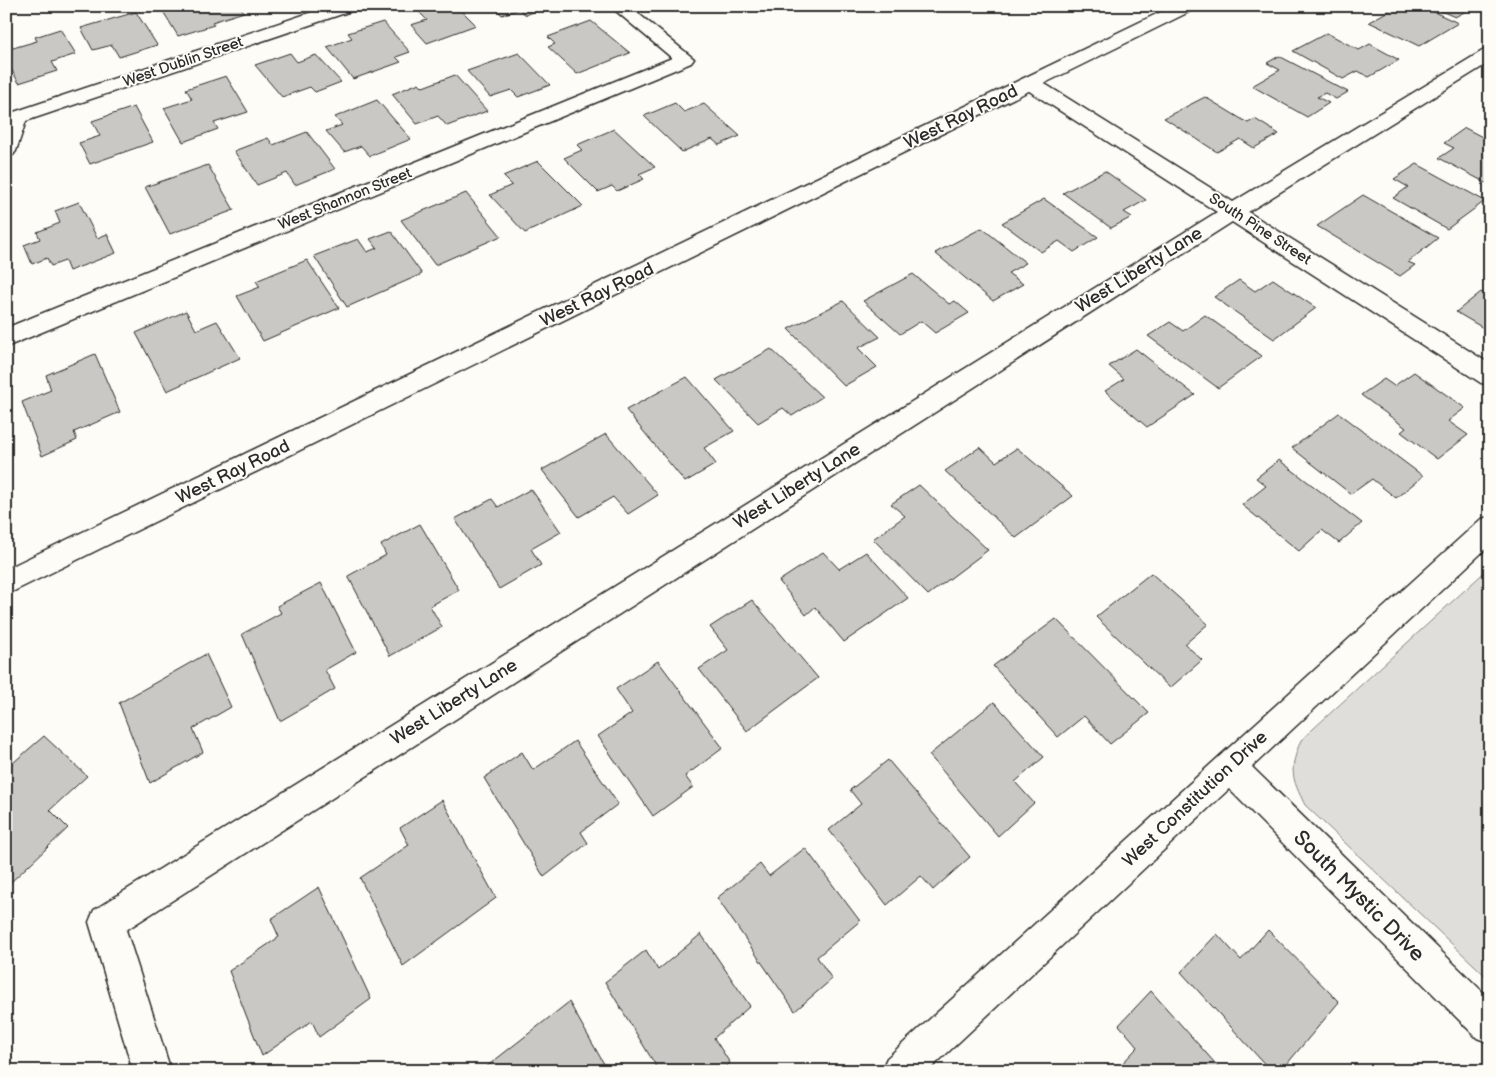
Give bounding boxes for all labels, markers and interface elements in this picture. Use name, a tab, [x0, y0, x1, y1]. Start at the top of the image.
street label: West Dublin Street	[120, 32, 246, 91]
street label: West Ray Road	[901, 80, 1021, 154]
street label: West Shannon Street	[276, 163, 415, 234]
street label: South Pine Street	[1205, 189, 1315, 269]
street label: West Liberty Lane	[1072, 222, 1207, 317]
street label: West Ray Road	[537, 258, 657, 332]
street label: West Ray Road	[173, 435, 293, 509]
street label: West Liberty Lane	[730, 438, 865, 533]
street label: West Liberty Lane	[387, 654, 522, 749]
street label: West Constitution Drive	[1118, 726, 1272, 871]
street label: South Mystic Drive	[1288, 825, 1430, 967]

